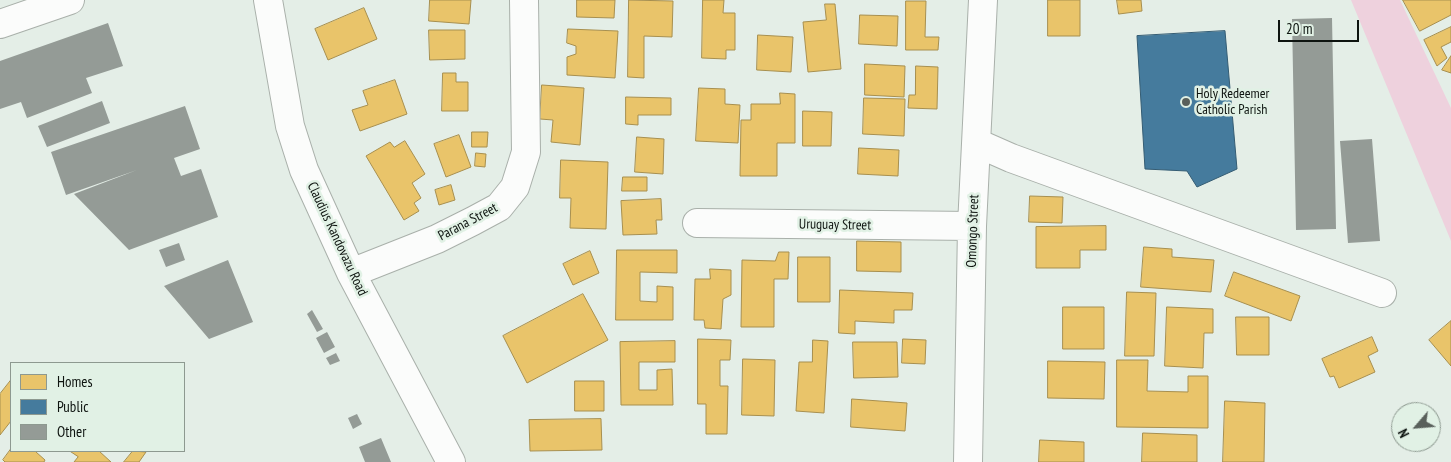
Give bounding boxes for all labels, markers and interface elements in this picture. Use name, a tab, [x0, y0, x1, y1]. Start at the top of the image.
scale bar	[1281, 10, 1362, 42]
text: 20 m	[1286, 19, 1312, 38]
place label: Holy Redeemer Catholic Parish	[1196, 86, 1269, 118]
marker: Holy Redeemer Catholic Parish	[1180, 96, 1192, 108]
street label: Claudius Kandovazu Road	[303, 179, 371, 299]
street label: Omongo Street	[963, 194, 983, 268]
street label: Parana Street	[436, 199, 500, 245]
street label: Uruguay Street	[799, 216, 871, 234]
legend	[10, 362, 185, 452]
text: Homes	[57, 372, 93, 391]
text: Public	[57, 397, 88, 416]
north arrow	[1391, 402, 1441, 452]
text: Other	[57, 422, 86, 441]
text: N	[1394, 426, 1413, 441]

